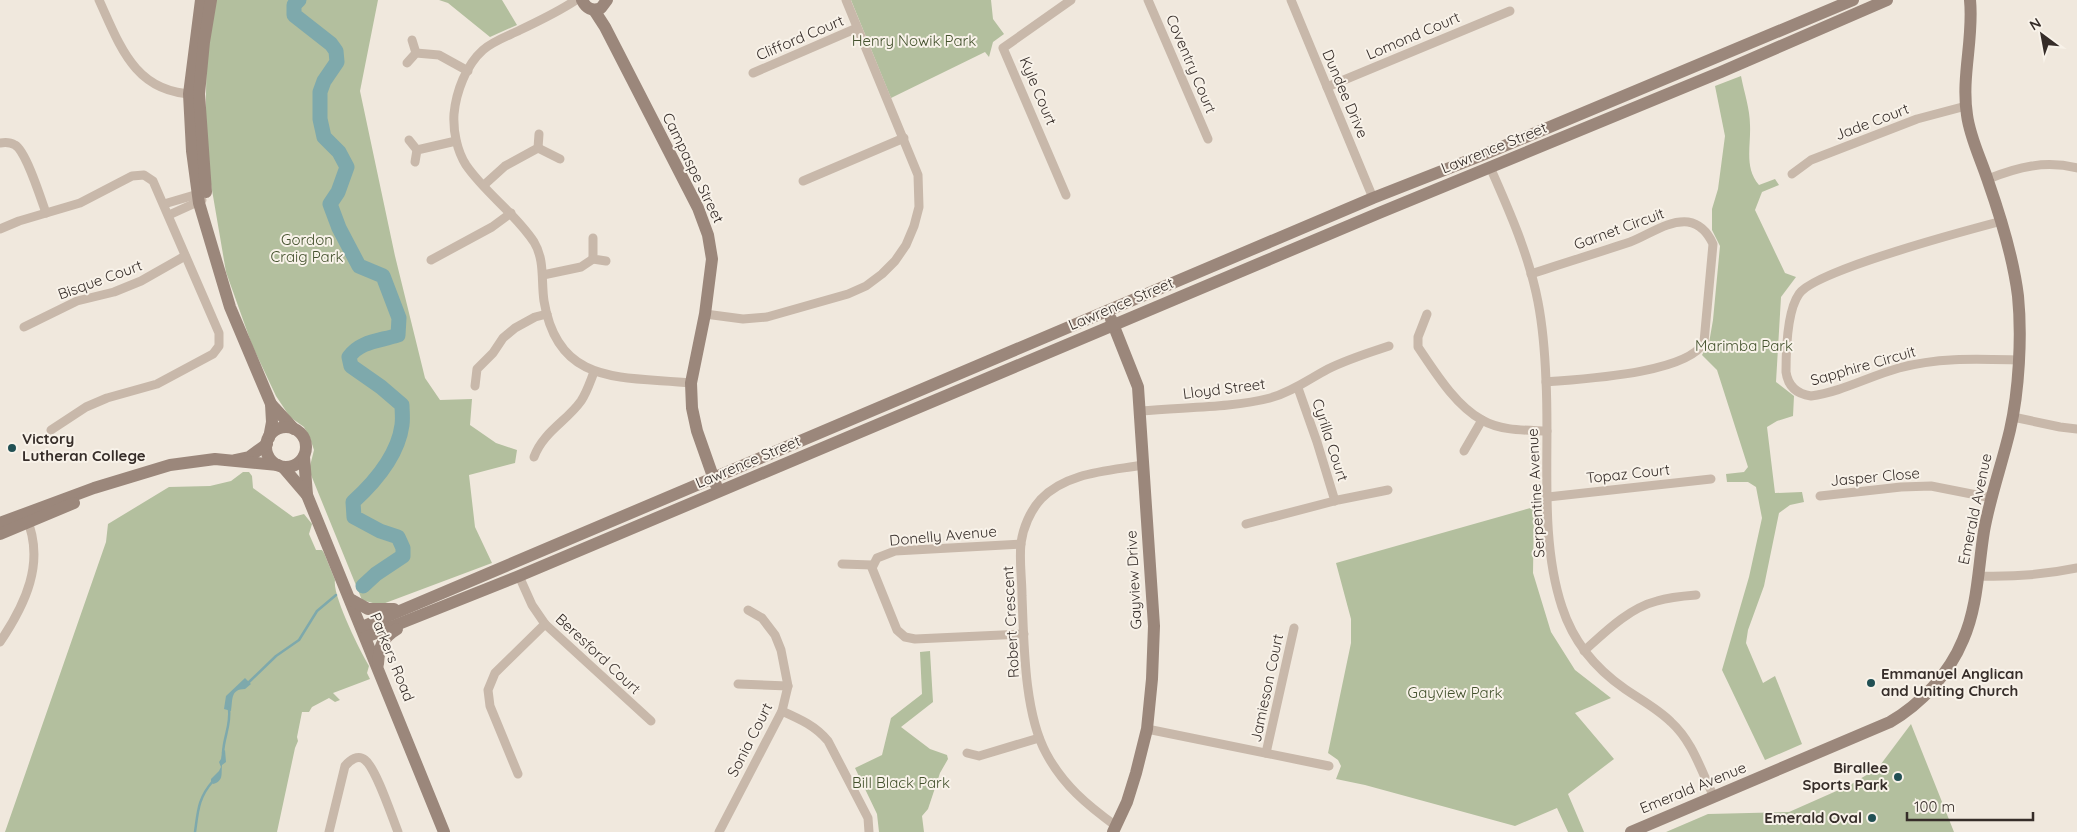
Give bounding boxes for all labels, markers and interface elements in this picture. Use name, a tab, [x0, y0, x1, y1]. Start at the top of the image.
street label: Lomond Court	[1363, 7, 1462, 64]
north arrow	[2017, 10, 2067, 60]
street label: Clifford Court	[753, 11, 846, 64]
street label: Coventry Court	[1162, 12, 1221, 116]
text: N	[2026, 14, 2044, 34]
park label: Henry Nowik Park	[852, 31, 976, 50]
street label: Dundee Drive	[1318, 47, 1373, 141]
street label: Kyle Court	[1016, 54, 1061, 128]
street label: Jade Court	[1832, 99, 1911, 144]
street label: Campaspe Street	[659, 109, 728, 226]
street label: Lawrence Street	[1438, 118, 1549, 177]
street label: Garnet Circuit	[1571, 203, 1667, 254]
park label: Gordon Craig Park	[271, 230, 343, 266]
street label: Bisque Court	[55, 255, 145, 304]
street label: Lawrence Street	[1065, 273, 1176, 334]
park label: Marimba Park	[1695, 336, 1793, 355]
street label: Sapphire Circuit	[1808, 341, 1918, 390]
street label: Lloyd Street	[1182, 374, 1266, 403]
street label: Cyrilla Court	[1308, 396, 1353, 484]
street label: Serpentine Avenue	[1523, 428, 1548, 558]
place label: Victory Lutheran College	[22, 429, 146, 465]
street label: Lawrence Street	[692, 431, 803, 492]
marker: Victory Lutheran College	[6, 442, 18, 454]
street label: Emerald Avenue	[1953, 452, 1996, 566]
street label: Topaz Court	[1585, 460, 1671, 487]
street label: Jasper Close	[1829, 463, 1921, 490]
street label: Donelly Avenue	[888, 521, 997, 550]
street label: Gayview Drive	[1121, 530, 1146, 630]
street label: Robert Crescent	[998, 565, 1023, 679]
street label: Beresford Court	[552, 609, 645, 698]
street label: Parkers Road	[366, 610, 419, 704]
street label: Jamieson Court	[1246, 632, 1287, 744]
place label: Emmanuel Anglican and Uniting Church	[1881, 664, 2023, 700]
marker: Emmanuel Anglican and Uniting Church	[1865, 677, 1877, 689]
park label: Gayview Park	[1408, 683, 1503, 702]
street label: Sonia Court	[723, 699, 776, 780]
street label: Emerald Avenue	[1637, 758, 1749, 818]
place label: Birallee Sports Park	[1802, 758, 1888, 794]
marker: Birallee Sports Park	[1892, 771, 1904, 783]
park label: Bill Black Park	[852, 773, 950, 792]
scale bar	[1907, 790, 2033, 822]
text: 100 m	[1914, 797, 1955, 816]
place label: Emerald Oval	[1764, 808, 1862, 827]
marker: Emerald Oval	[1866, 812, 1878, 824]

